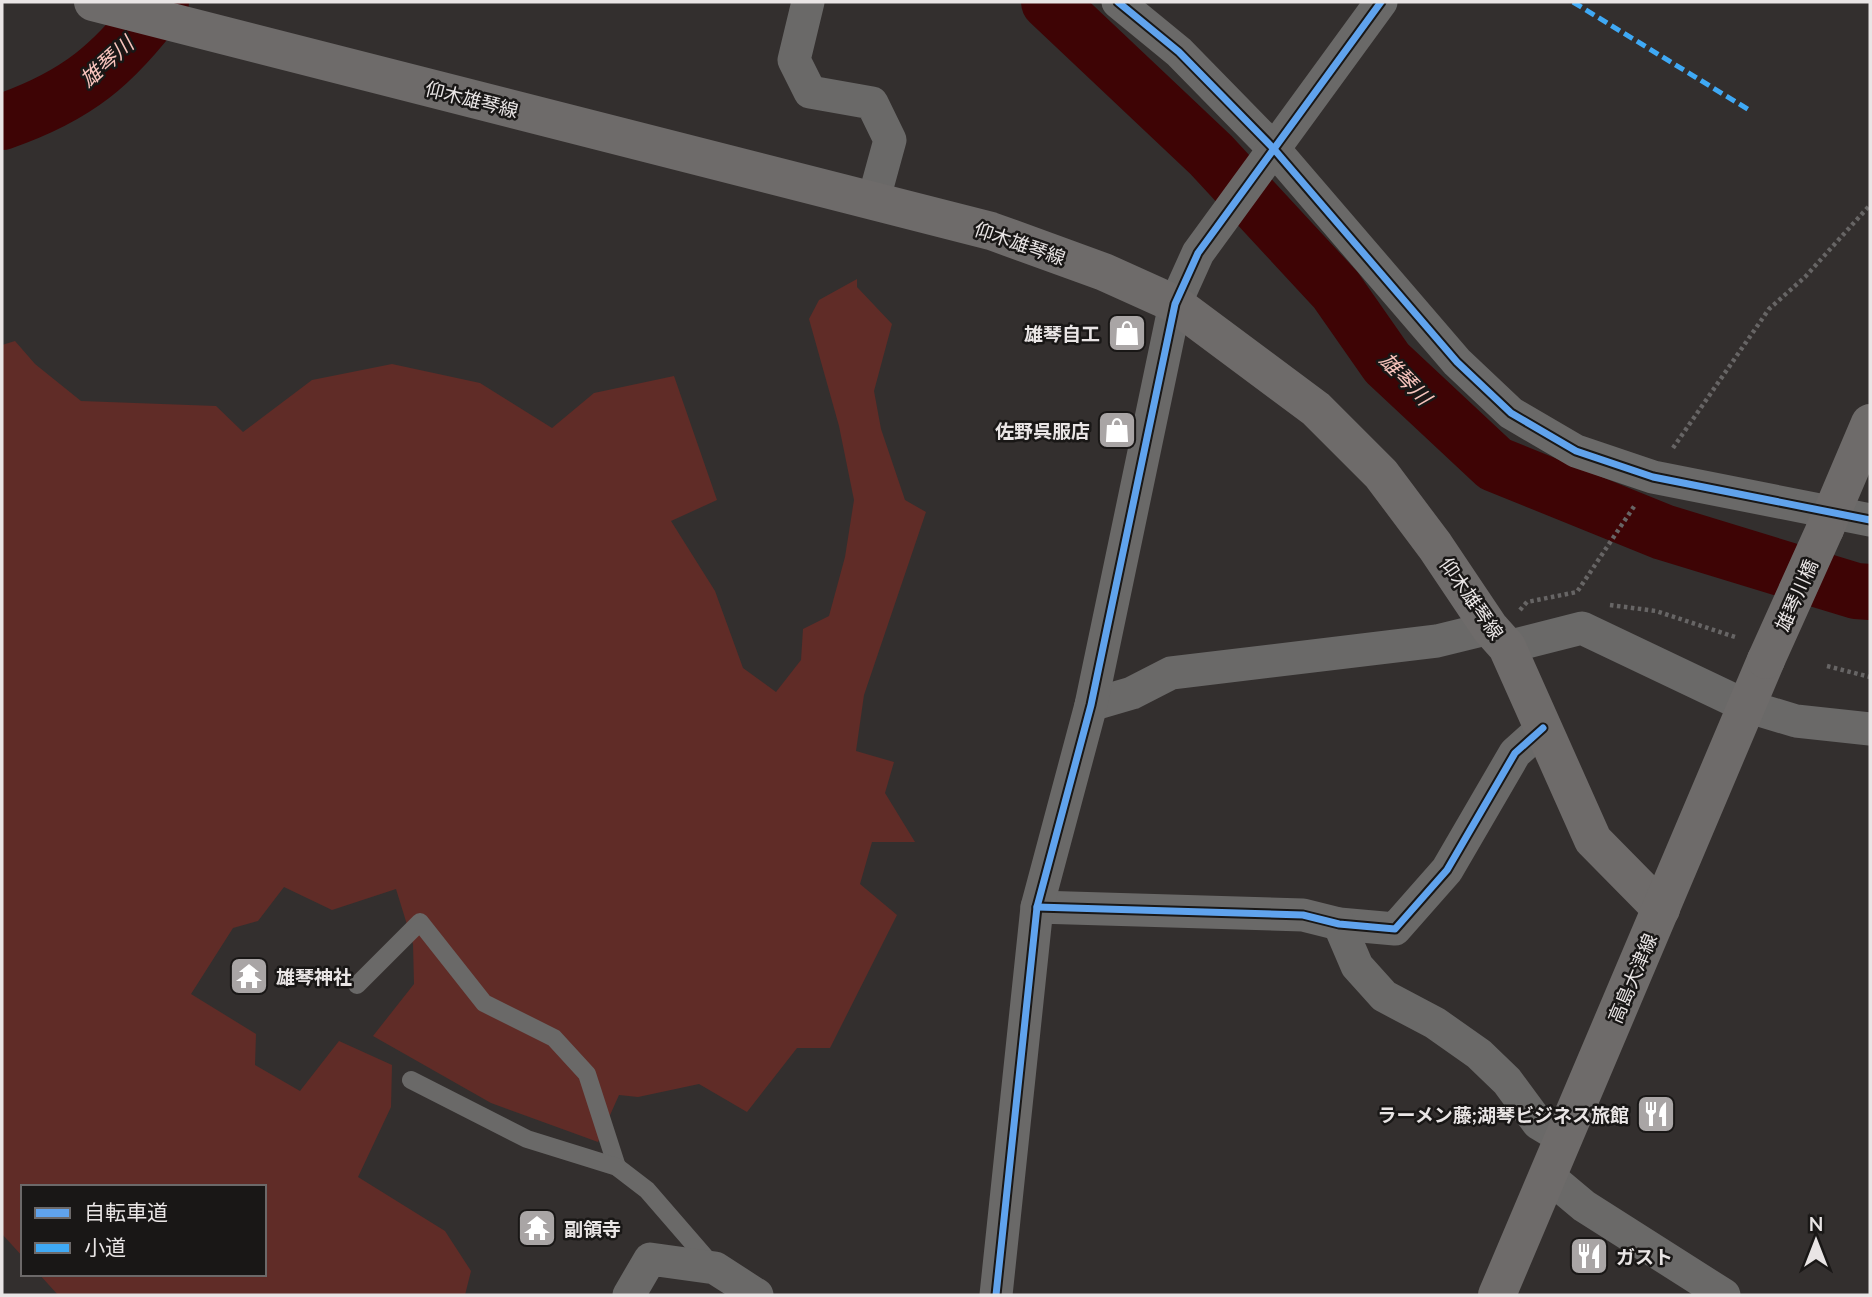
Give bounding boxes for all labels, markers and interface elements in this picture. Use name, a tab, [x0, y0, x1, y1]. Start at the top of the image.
water label: 雄琴川	[74, 29, 139, 91]
street label: 仰木雄琴線	[423, 76, 521, 122]
street label: 仰木雄琴線	[971, 217, 1069, 269]
shop icon: 雄琴自工	[1106, 312, 1148, 354]
place label: 雄琴自工	[1024, 322, 1100, 345]
water label: 雄琴川	[1375, 347, 1438, 411]
shop icon: 佐野呉服店	[1096, 409, 1138, 451]
place label: 佐野呉服店	[995, 419, 1090, 442]
street label: 仰木雄琴線	[1435, 552, 1509, 644]
street label: 雄琴川橋	[1770, 556, 1822, 634]
street label: 高島大津線	[1603, 930, 1661, 1026]
temple icon: 雄琴神社	[228, 955, 270, 997]
place label: 雄琴神社	[276, 965, 352, 988]
restaurant icon: ラーメン藤;湖琴ビジネス旅館	[1635, 1093, 1677, 1135]
place label: ラーメン藤;湖琴ビジネス旅館	[1378, 1103, 1629, 1126]
legend	[21, 1185, 266, 1276]
text: 自転車道	[84, 1199, 168, 1224]
north arrow	[1781, 1206, 1851, 1276]
temple icon: 副領寺	[516, 1207, 558, 1249]
text: N	[1809, 1212, 1823, 1235]
place label: 副領寺	[564, 1217, 621, 1240]
text: 小道	[84, 1234, 126, 1259]
restaurant icon: ガスト	[1568, 1235, 1610, 1277]
place label: ガスト	[1616, 1245, 1673, 1268]

